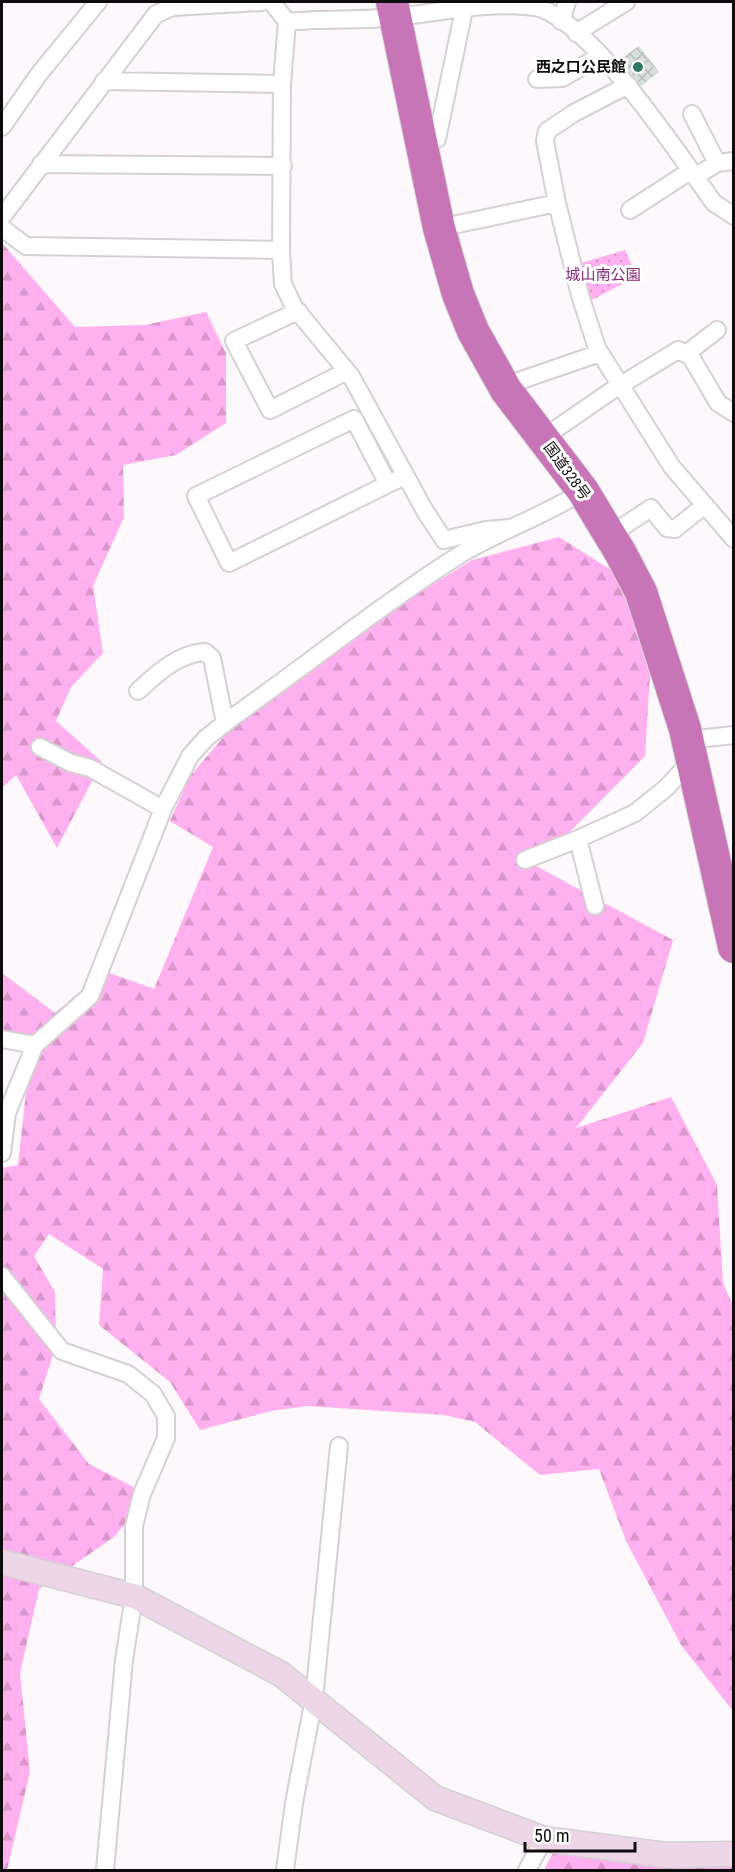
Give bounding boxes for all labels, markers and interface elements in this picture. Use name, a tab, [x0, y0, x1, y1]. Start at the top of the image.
place label: 西之口公民館	[536, 58, 626, 76]
marker: 西之口公民館	[631, 60, 645, 74]
park label: 城山南公園	[565, 266, 641, 284]
street label: 国道328号	[540, 439, 594, 503]
scale bar	[525, 1815, 634, 1853]
text: 50 m	[534, 1825, 569, 1846]

